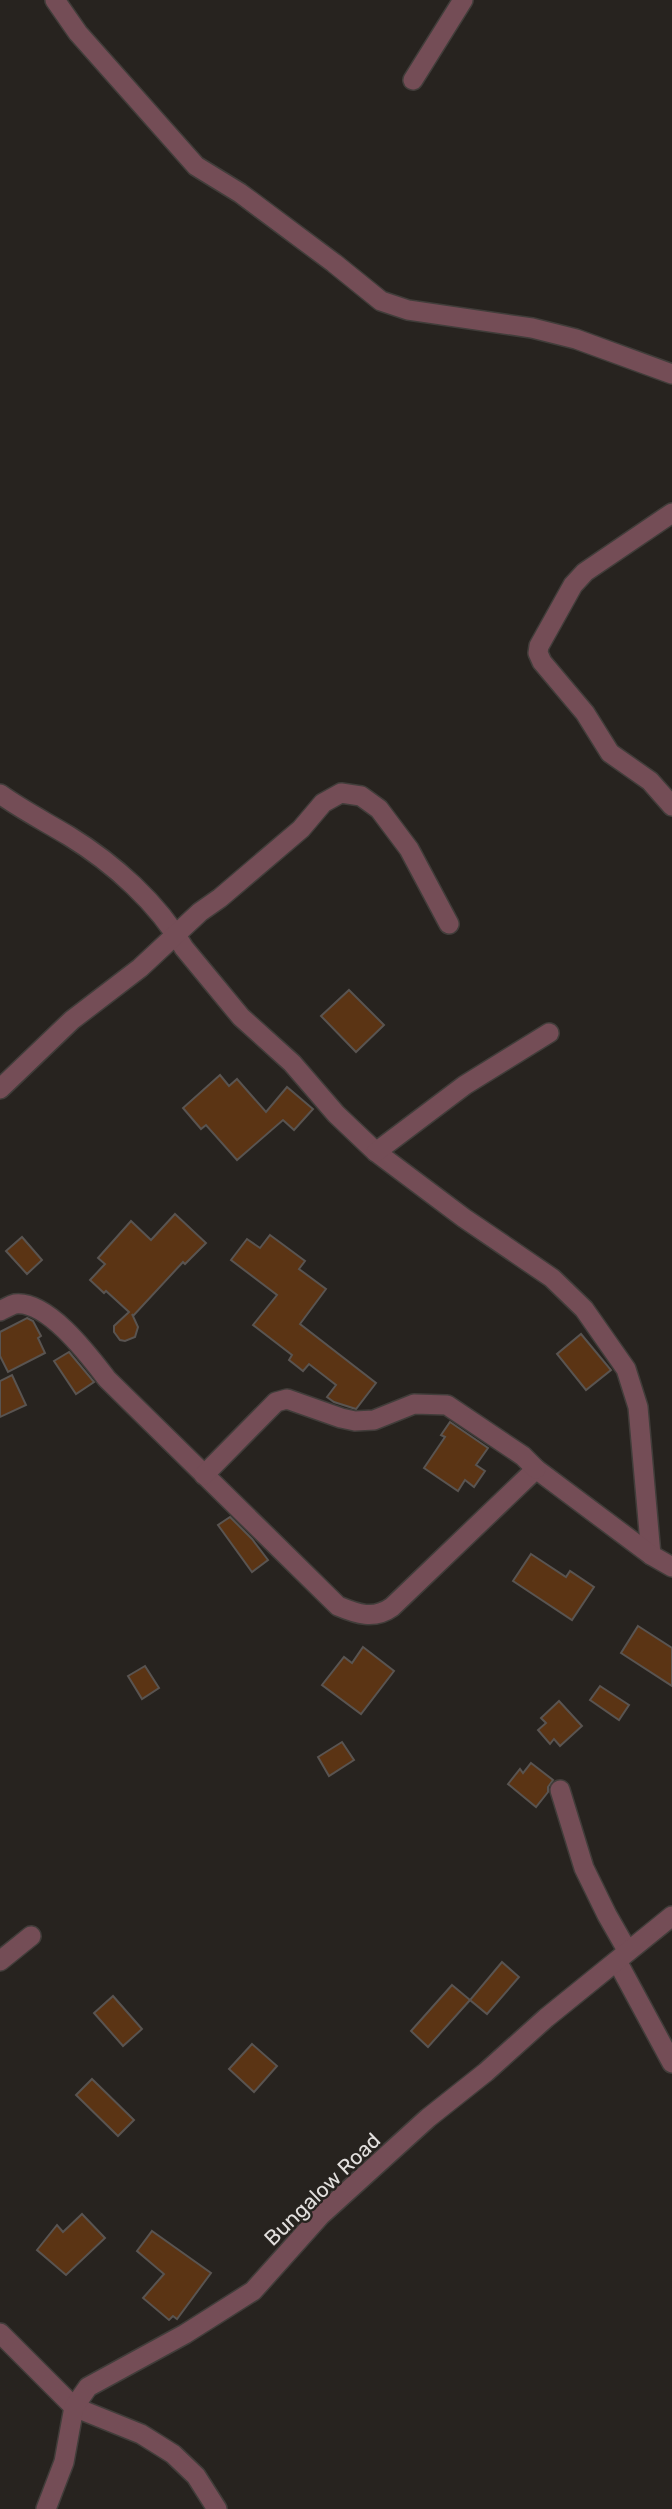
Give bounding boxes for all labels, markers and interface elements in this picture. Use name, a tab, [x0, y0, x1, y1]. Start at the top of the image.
street label: Bungalow Road	[259, 2127, 385, 2251]

